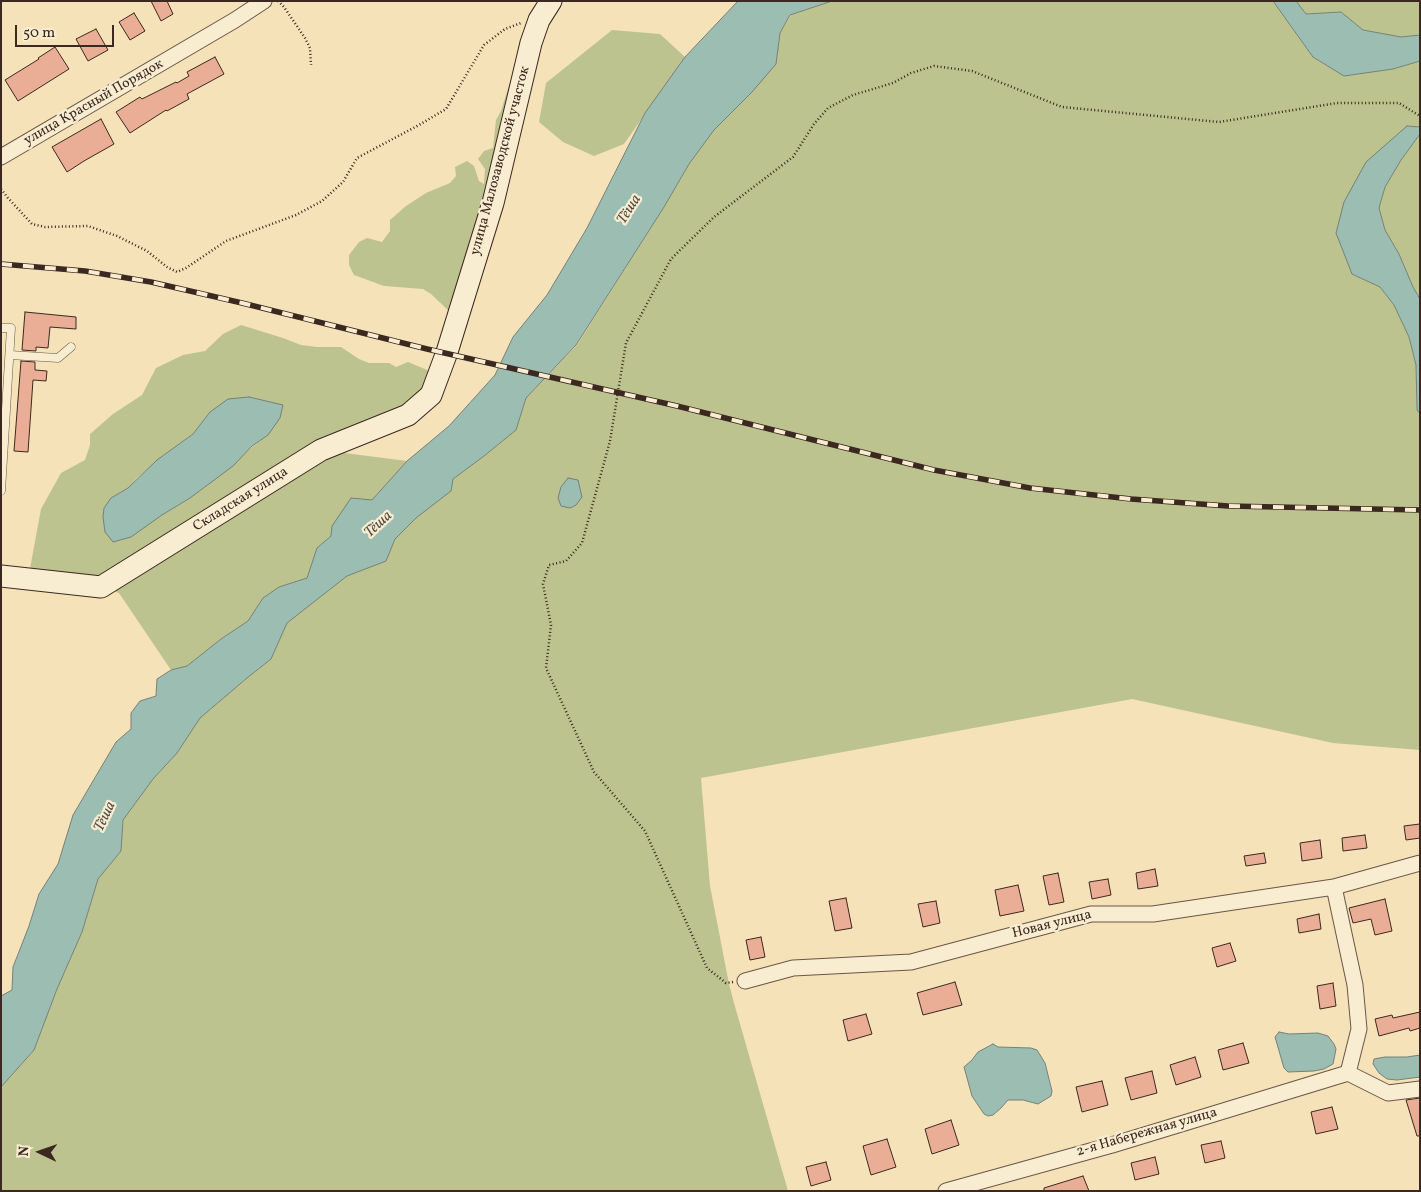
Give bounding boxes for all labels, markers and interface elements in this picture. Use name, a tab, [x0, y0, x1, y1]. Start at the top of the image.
scale bar	[18, 15, 116, 47]
text: 50 m	[23, 23, 55, 44]
street label: улица Красный Порядок	[21, 56, 167, 150]
street label: улица Малозаводской участок	[468, 65, 534, 257]
water label: Тёша	[614, 192, 646, 228]
street label: Складская улица	[190, 464, 292, 536]
water label: Тёша	[361, 508, 397, 542]
water label: Тёша	[91, 799, 121, 835]
street label: Новая улица	[1011, 907, 1093, 943]
street label: 2-я Набережная улица	[1075, 1105, 1219, 1161]
north arrow	[15, 1127, 65, 1177]
text: N	[15, 1146, 34, 1157]

